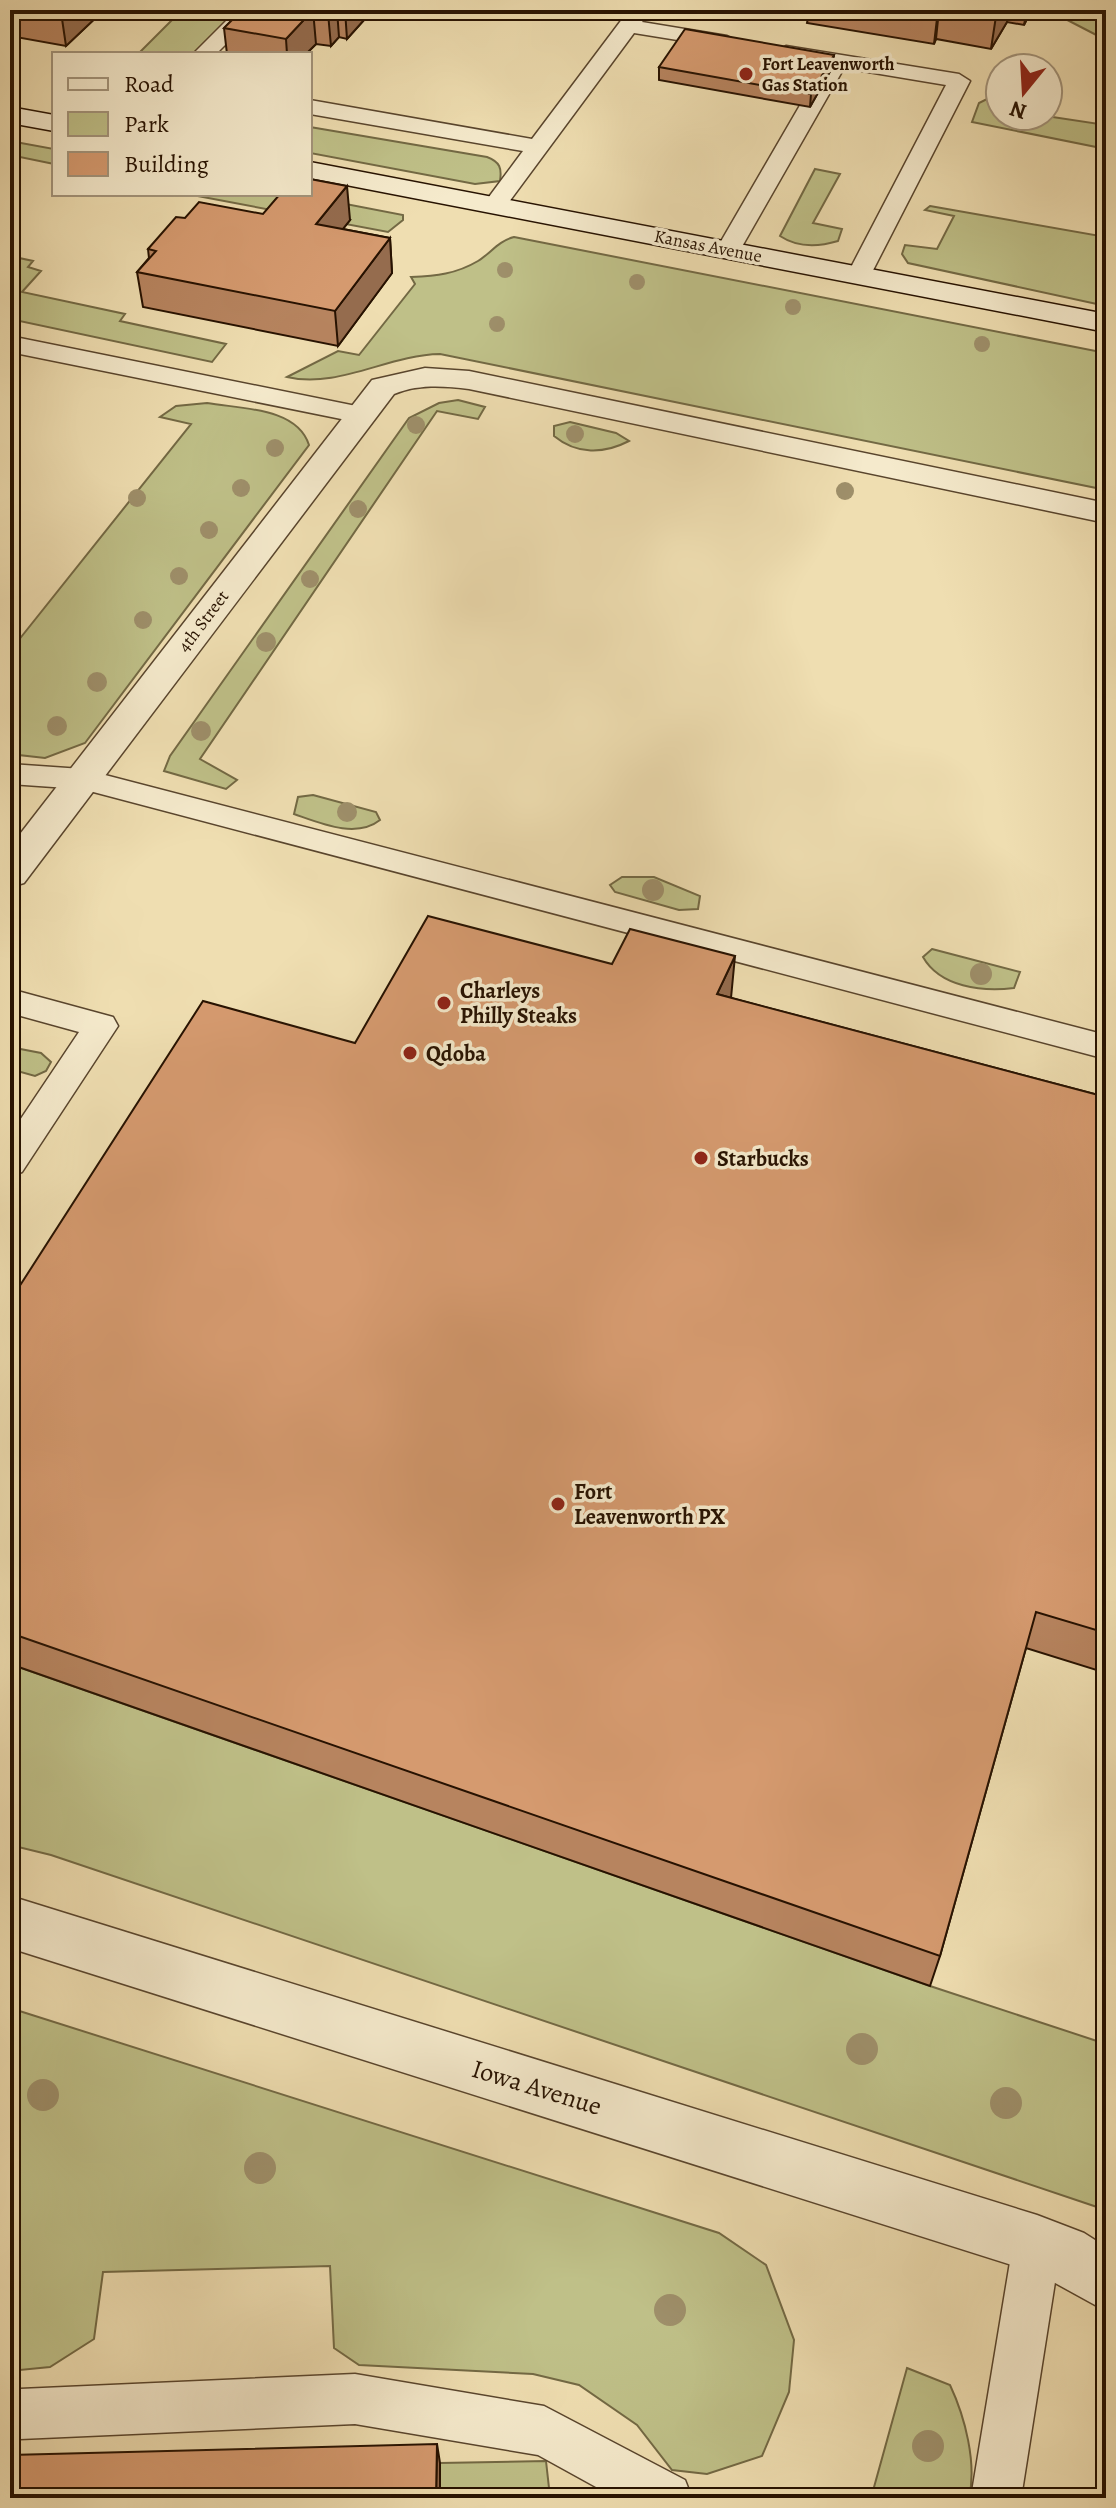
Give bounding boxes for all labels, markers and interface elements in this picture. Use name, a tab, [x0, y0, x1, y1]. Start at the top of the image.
legend	[52, 52, 312, 196]
place label: Fort Leavenworth Gas Station	[762, 52, 895, 97]
north arrow	[984, 52, 1064, 132]
marker: Fort Leavenworth Gas Station	[737, 65, 755, 83]
text: Road	[124, 68, 174, 100]
text: N	[1006, 93, 1030, 127]
text: Park	[124, 108, 169, 140]
text: Building	[124, 148, 209, 180]
street label: Kansas Avenue	[652, 224, 764, 268]
street label: 4th Street	[172, 585, 234, 657]
place label: Charleys Philly Steaks	[460, 976, 577, 1031]
marker: Charleys Philly Steaks	[435, 994, 453, 1012]
place label: Qdoba	[426, 1039, 486, 1069]
marker: Qdoba	[401, 1044, 419, 1062]
place label: Starbucks	[717, 1144, 809, 1174]
marker: Starbucks	[692, 1149, 710, 1167]
place label: Fort Leavenworth PX	[574, 1477, 725, 1532]
marker: Fort Leavenworth PX	[549, 1495, 567, 1513]
street label: Iowa Avenue	[468, 2051, 606, 2124]

